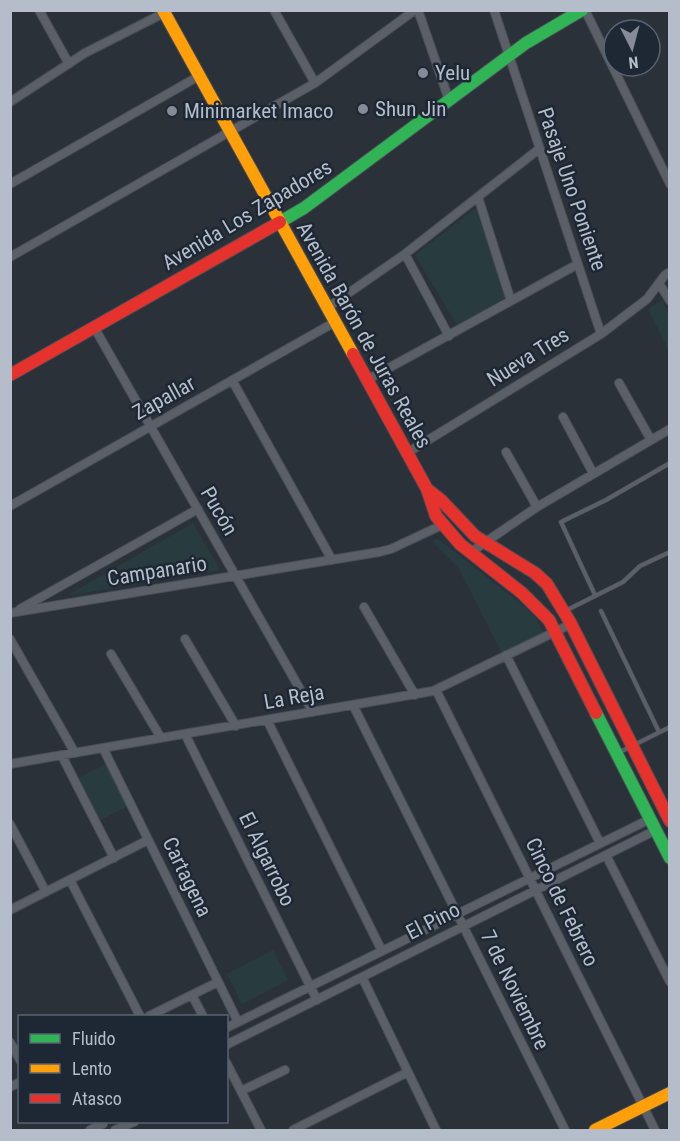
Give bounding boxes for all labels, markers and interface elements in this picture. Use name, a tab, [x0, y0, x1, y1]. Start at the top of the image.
north arrow	[602, 18, 662, 78]
text: N	[628, 52, 639, 72]
place label: Yelu	[435, 61, 470, 85]
marker: Yelu	[416, 66, 430, 80]
place label: Shun Jin	[375, 97, 446, 121]
place label: Minimarket Imaco	[184, 99, 333, 123]
marker: Shun Jin	[356, 102, 370, 116]
marker: Minimarket Imaco	[165, 104, 179, 118]
street label: Pasaje Uno Poniente	[533, 104, 611, 274]
street label: Avenida Los Zapadores	[158, 155, 336, 275]
street label: Avenida Barón de Juras Reales	[292, 218, 436, 452]
street label: Nueva Tres	[483, 322, 573, 392]
street label: Zapallar	[129, 371, 199, 425]
street label: Pucón	[196, 482, 242, 540]
street label: Campanario	[106, 551, 208, 591]
street label: La Reja	[262, 680, 326, 714]
street label: El Algarrobo	[234, 808, 300, 910]
street label: Cartagena	[157, 833, 217, 921]
street label: Cinco de Febrero	[521, 834, 603, 970]
street label: El Pino	[402, 897, 464, 945]
street label: 7 de Noviembre	[476, 927, 554, 1054]
legend	[18, 1015, 228, 1123]
text: Fluido	[72, 1028, 116, 1049]
text: Lento	[72, 1058, 112, 1079]
text: Atasco	[72, 1088, 122, 1109]

